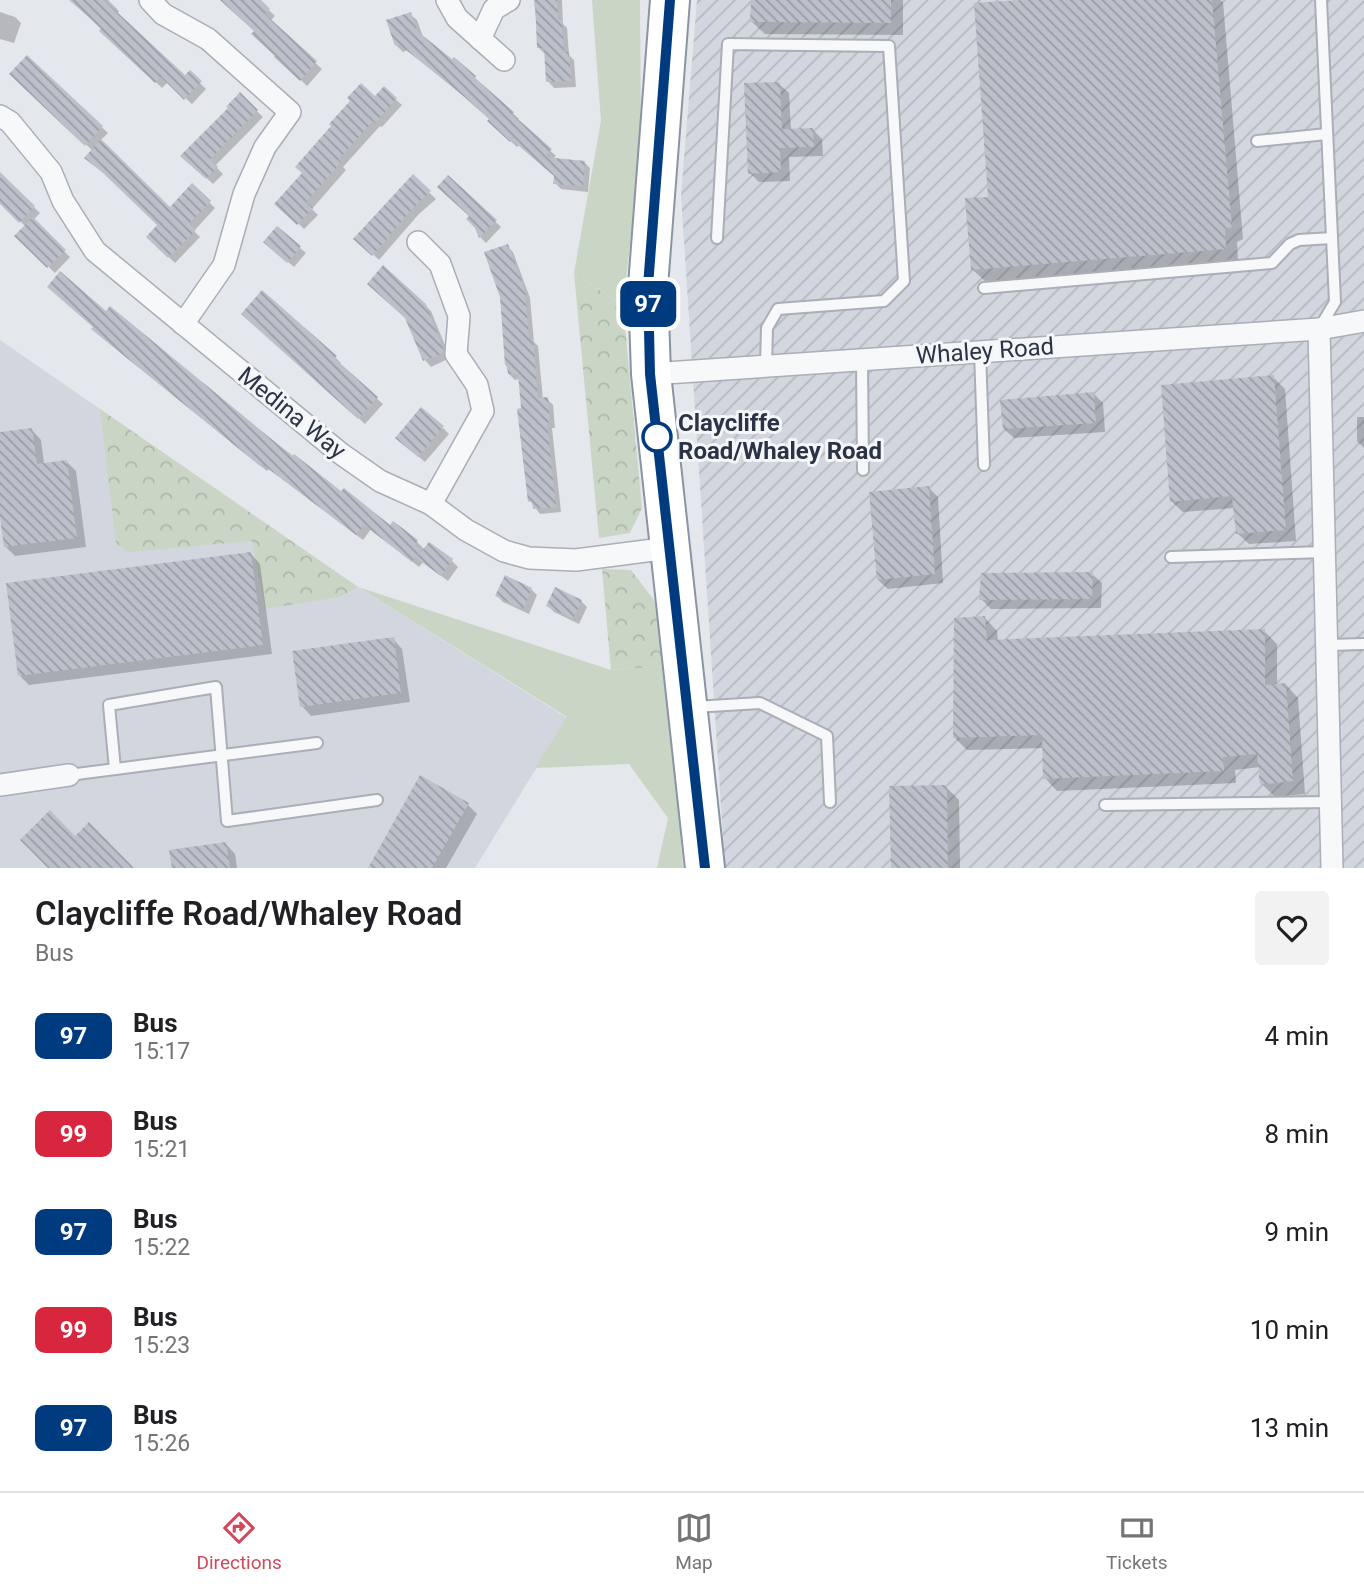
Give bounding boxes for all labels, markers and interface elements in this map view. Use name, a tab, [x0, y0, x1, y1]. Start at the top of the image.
line badge: 97	[616, 281, 680, 327]
text: 97	[634, 290, 662, 318]
street label: Whaley Road	[915, 332, 1055, 370]
street label: Medina Way	[232, 361, 352, 465]
place label: Claycliffe Road/Whaley Road	[678, 409, 882, 465]
marker: Claycliffe Road/Whaley Road	[642, 422, 672, 452]
button: heart	[1255, 891, 1329, 965]
text: Claycliffe Road/Whaley Road	[35, 894, 462, 933]
text: Bus	[35, 940, 74, 967]
text: Bus	[133, 1008, 178, 1038]
text: 4 min	[1264, 1021, 1329, 1051]
text: 97	[60, 1022, 87, 1050]
text: 15:17	[133, 1038, 190, 1065]
text: Bus	[133, 1106, 178, 1136]
text: 8 min	[1264, 1119, 1329, 1149]
text: 99	[60, 1120, 87, 1148]
text: 15:21	[133, 1136, 190, 1163]
text: Bus	[133, 1204, 178, 1234]
text: 9 min	[1264, 1217, 1329, 1247]
text: 97	[60, 1218, 87, 1246]
text: 15:22	[133, 1234, 190, 1261]
text: Bus	[133, 1302, 178, 1332]
text: 10 min	[1250, 1315, 1329, 1345]
text: 99	[60, 1316, 87, 1344]
text: 15:23	[133, 1332, 190, 1359]
text: Bus	[133, 1400, 178, 1430]
text: 13 min	[1250, 1413, 1329, 1443]
text: 97	[60, 1414, 87, 1442]
text: 15:26	[133, 1430, 190, 1457]
tab: Directions	[197, 1509, 282, 1574]
tab: Map	[675, 1509, 713, 1574]
tab: Tickets	[1106, 1509, 1167, 1574]

